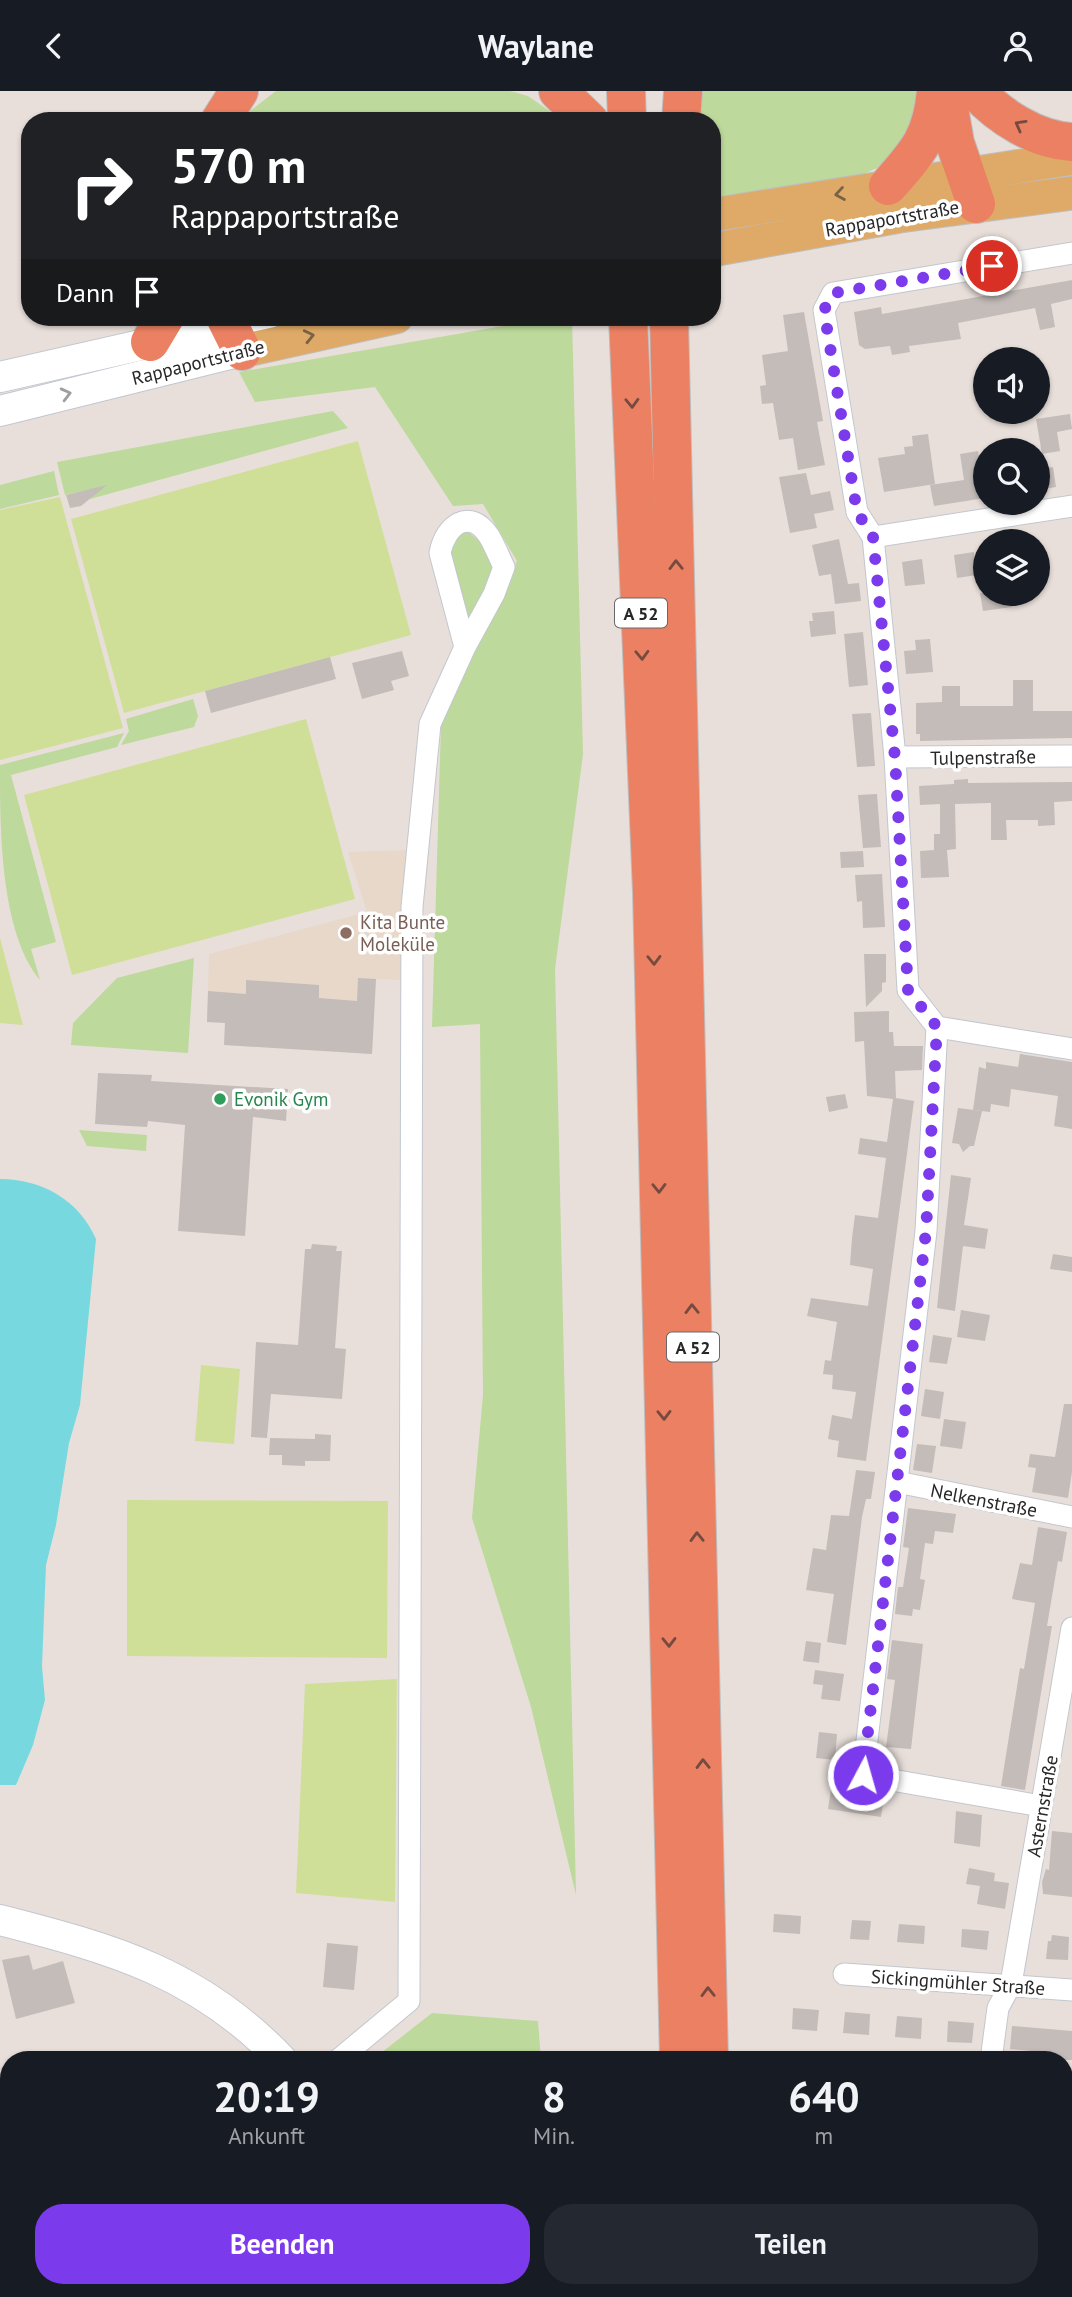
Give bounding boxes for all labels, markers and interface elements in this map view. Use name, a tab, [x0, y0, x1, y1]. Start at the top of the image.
text: Waylane	[478, 25, 594, 67]
icon: back	[35, 27, 73, 65]
icon: person	[999, 27, 1037, 65]
one-way arrow	[1014, 120, 1027, 133]
text: 570 m	[171, 133, 306, 197]
icon: right	[56, 140, 147, 231]
one-way arrow	[834, 186, 846, 201]
street label: Rappaportstraße	[823, 194, 961, 242]
text: Rappaportstraße	[171, 195, 400, 237]
pin	[962, 236, 1022, 296]
icon: arrive	[973, 247, 1011, 285]
icon: arrive	[128, 273, 166, 311]
text: Dann	[56, 276, 114, 309]
one-way arrow	[303, 330, 315, 345]
street label: Rappaportstraße	[129, 334, 267, 390]
map controls	[973, 347, 1050, 606]
button: sound	[973, 347, 1050, 424]
one-way arrow	[60, 388, 72, 402]
one-way arrow	[624, 398, 639, 409]
button: search	[973, 438, 1050, 515]
button: layers	[973, 529, 1050, 606]
one-way arrow	[668, 559, 683, 570]
road number: A 52	[615, 599, 667, 627]
one-way arrow	[635, 650, 650, 661]
street label: Tulpenstraße	[930, 744, 1036, 770]
place label: Kita Bunte Moleküle	[360, 910, 445, 956]
marker: Kita Bunte Moleküle	[338, 925, 354, 941]
one-way arrow	[646, 955, 661, 966]
place label: Evonik Gym	[234, 1087, 328, 1111]
marker: Evonik Gym	[212, 1091, 228, 1107]
one-way arrow	[651, 1183, 667, 1193]
one-way arrow	[685, 1303, 700, 1314]
road number: A 52	[667, 1332, 719, 1361]
one-way arrow	[656, 1410, 672, 1421]
street label: Nelkenstraße	[929, 1478, 1039, 1522]
one-way arrow	[690, 1531, 705, 1542]
one-way arrow	[661, 1638, 677, 1648]
position arrow	[826, 1738, 900, 1812]
street label: Asternstraße	[1021, 1753, 1063, 1859]
one-way arrow	[695, 1758, 710, 1769]
street label: Sickingmühler Straße	[870, 1964, 1046, 2000]
one-way arrow	[700, 1986, 715, 1997]
text: 20:19	[213, 2069, 320, 2124]
text: 8	[542, 2069, 566, 2124]
text: 640	[788, 2069, 860, 2124]
text: Ankunft	[228, 2121, 305, 2150]
text: Min.	[533, 2121, 575, 2150]
text: m	[815, 2121, 833, 2150]
button: Beenden	[35, 2204, 530, 2284]
button: Teilen	[544, 2204, 1038, 2284]

